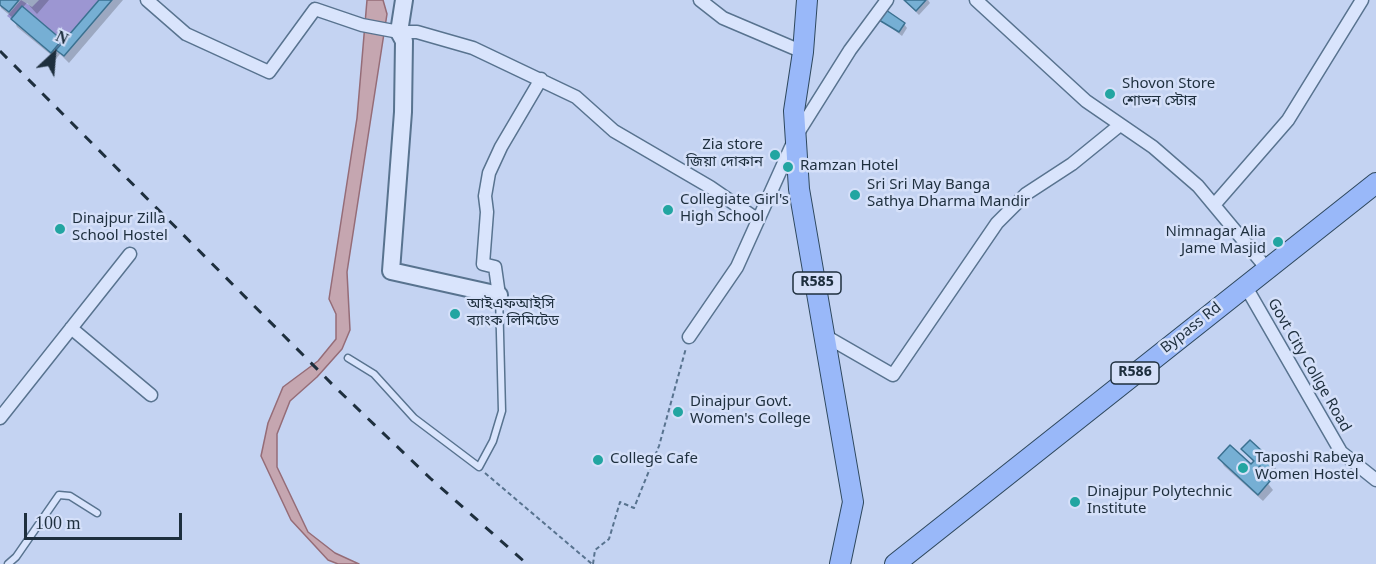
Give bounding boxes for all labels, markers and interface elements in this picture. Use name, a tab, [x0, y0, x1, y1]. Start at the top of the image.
north arrow	[24, 24, 84, 84]
text: N	[53, 27, 71, 48]
place label: Shovon Store শোভন স্টোর	[1122, 76, 1215, 111]
marker: Shovon Store শোভন স্টোর	[1103, 87, 1117, 101]
place label: Zia store জিয়া দোকান	[686, 137, 763, 172]
marker: Zia store জিয়া দোকান	[768, 148, 782, 162]
place label: Ramzan Hotel	[800, 158, 898, 176]
marker: Ramzan Hotel	[781, 160, 795, 174]
place label: Sri Sri May Banga Sathya Dharma Mandir	[867, 177, 1030, 212]
marker: Sri Sri May Banga Sathya Dharma Mandir	[848, 188, 862, 202]
place label: Collegiate Girl's High School	[680, 192, 789, 227]
marker: Collegiate Girl's High School	[661, 203, 675, 217]
place label: Dinajpur Zilla School Hostel	[72, 211, 168, 246]
marker: Dinajpur Zilla School Hostel	[53, 222, 67, 236]
place label: Nimnagar Alia Jame Masjid	[1166, 224, 1266, 259]
marker: Nimnagar Alia Jame Masjid	[1271, 235, 1285, 249]
road number: R585	[793, 272, 841, 294]
place label: আইএফআইসি ব্যাংক লিমিটেড	[467, 296, 559, 331]
street label: Govt City Collge Road	[1262, 296, 1354, 436]
street label: Bypass Rd	[1158, 300, 1226, 358]
marker: আইএফআইসি ব্যাংক লিমিটেড	[448, 307, 462, 321]
road number: R586	[1111, 362, 1159, 384]
place label: Dinajpur Govt. Women's College	[690, 394, 811, 429]
marker: Dinajpur Govt. Women's College	[671, 405, 685, 419]
place label: Taposhi Rabeya Women Hostel	[1255, 450, 1364, 485]
place label: College Cafe	[610, 451, 698, 469]
marker: College Cafe	[591, 453, 605, 467]
marker: Taposhi Rabeya Women Hostel	[1236, 461, 1250, 475]
place label: Dinajpur Polytechnic Institute	[1087, 484, 1232, 519]
marker: Dinajpur Polytechnic Institute	[1068, 495, 1082, 509]
scale bar	[27, 501, 184, 539]
text: 100 m	[35, 513, 81, 533]

